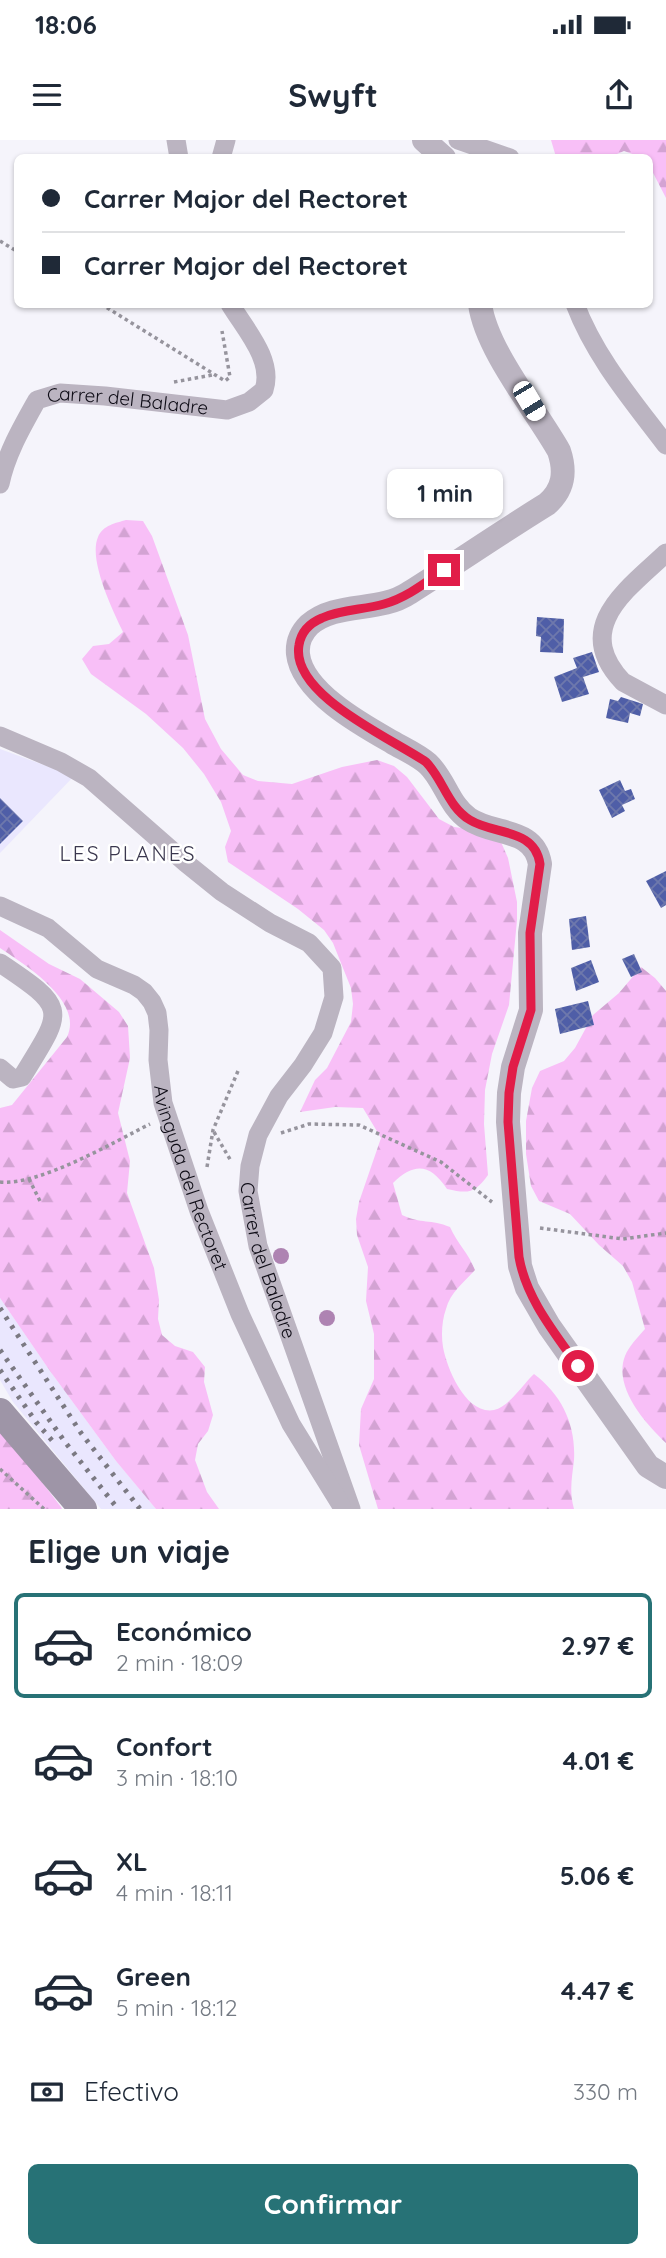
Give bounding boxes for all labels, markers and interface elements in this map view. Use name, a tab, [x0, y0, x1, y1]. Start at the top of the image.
text: 18:06	[35, 8, 97, 41]
text: Swyft	[288, 75, 378, 115]
icon: menu	[28, 76, 66, 114]
icon: share	[600, 76, 638, 114]
text: Carrer Major del Rectoret	[84, 182, 408, 215]
text: Carrer Major del Rectoret	[84, 249, 408, 282]
car	[510, 378, 549, 424]
street label: Carrer del Baladre	[44, 381, 209, 420]
callout: 1 min	[386, 468, 502, 518]
text: 1 min	[417, 479, 473, 508]
route end	[428, 554, 460, 586]
district label: LES PLANES	[60, 840, 196, 866]
street label: Avinguda del Rectoret	[149, 1084, 233, 1274]
street label: Carrer del Baladre	[236, 1181, 302, 1342]
route start	[562, 1350, 594, 1382]
text: Elige un viaje	[28, 1531, 230, 1571]
icon: car	[32, 1614, 95, 1677]
text: Económico	[116, 1615, 252, 1648]
text: 2.97 €	[561, 1629, 634, 1662]
text: 2 min · 18:09	[116, 1648, 243, 1677]
icon: car	[32, 1729, 95, 1792]
text: Confort	[116, 1730, 213, 1763]
text: 4.01 €	[563, 1744, 634, 1777]
text: 3 min · 18:10	[116, 1763, 238, 1792]
icon: car	[32, 1844, 95, 1907]
text: XL	[116, 1845, 148, 1878]
text: 5.06 €	[560, 1859, 634, 1892]
text: 4 min · 18:11	[116, 1878, 233, 1907]
icon: car	[32, 1959, 95, 2022]
text: Green	[116, 1960, 191, 1993]
text: 4.47 €	[561, 1974, 634, 2007]
text: 5 min · 18:12	[116, 1993, 238, 2022]
icon: cash	[28, 2073, 66, 2111]
text: Efectivo	[84, 2075, 179, 2108]
text: 330 m	[573, 2077, 638, 2106]
button: Confirmar	[28, 2164, 638, 2244]

